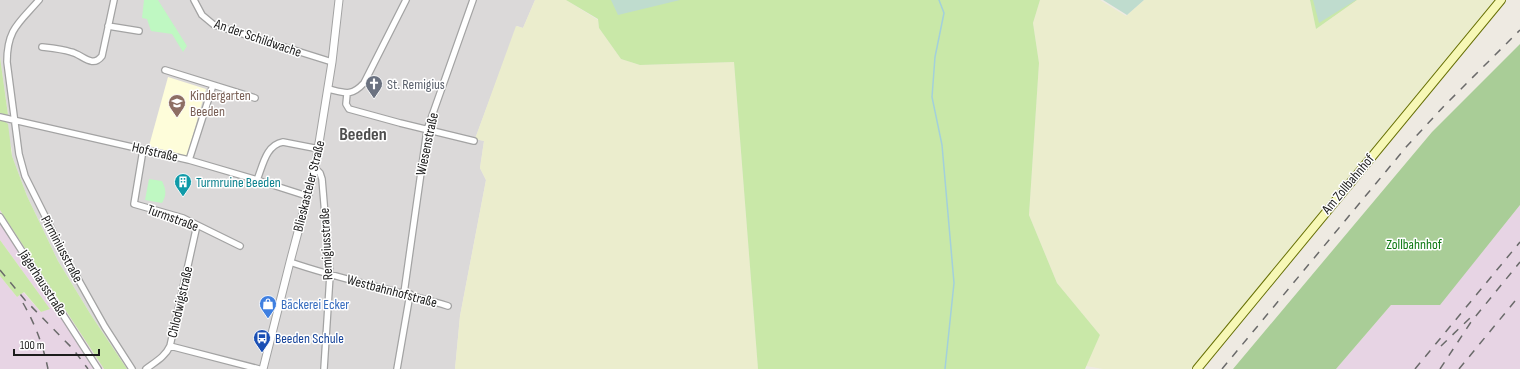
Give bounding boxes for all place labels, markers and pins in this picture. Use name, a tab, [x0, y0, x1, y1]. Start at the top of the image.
church icon: St. Remigius	[364, 74, 384, 99]
place label: St. Remigius	[387, 76, 445, 93]
place label: Kindergarten Beeden	[190, 87, 251, 120]
school or university icon: Kindergarten Beeden	[167, 93, 187, 118]
building icon: Turmruine Beeden	[173, 172, 193, 197]
place label: Turmruine Beeden	[196, 174, 281, 191]
shop icon: Bäckerei Ecker	[258, 294, 278, 319]
place label: Bäckerei Ecker	[281, 296, 349, 313]
bus stop icon: Beeden Schule	[252, 328, 272, 353]
place label: Beeden Schule	[275, 330, 344, 347]

